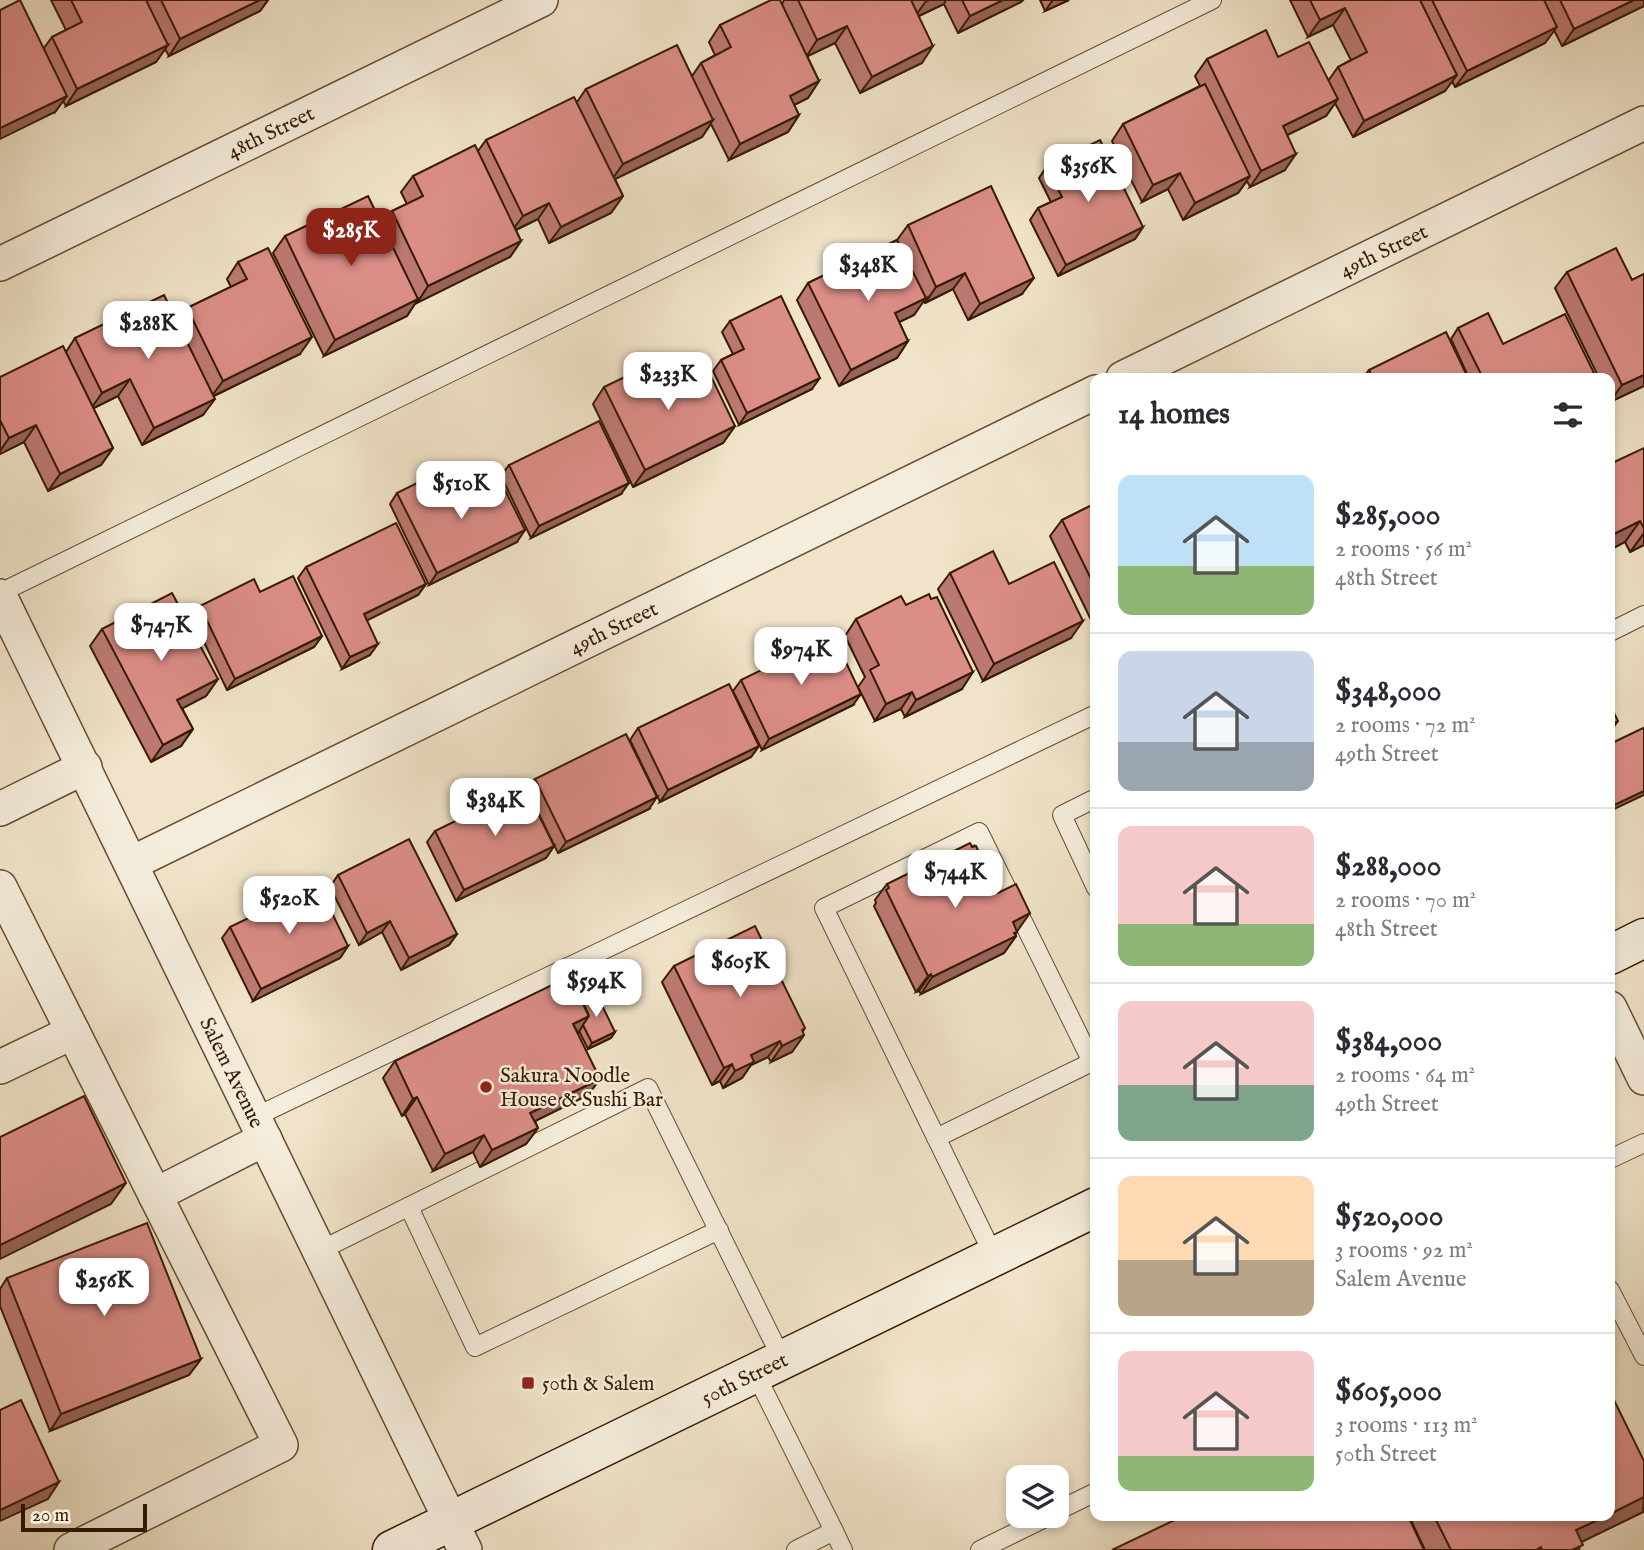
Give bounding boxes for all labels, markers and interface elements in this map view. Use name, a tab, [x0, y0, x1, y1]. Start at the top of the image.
street label: 48th Street	[223, 101, 319, 166]
pin: $356K	[1039, 144, 1137, 204]
text: $356K	[1060, 152, 1116, 181]
pin: $285K	[302, 208, 400, 268]
text: $285K	[322, 216, 380, 245]
street label: 49th Street	[1336, 219, 1433, 285]
pin: $348K	[819, 244, 917, 303]
text: $348K	[839, 251, 897, 280]
pin: $288K	[99, 302, 197, 361]
text: $288K	[119, 309, 177, 338]
pin: $233K	[619, 352, 717, 412]
text: $233K	[639, 360, 697, 389]
text: 14 homes	[1118, 396, 1230, 434]
icon: filters	[1549, 396, 1587, 434]
pin: $510K	[412, 462, 510, 521]
text: $510K	[432, 469, 490, 498]
text: $285,000	[1335, 497, 1441, 535]
icon: home	[1174, 503, 1258, 587]
text: 2 rooms · 56 m²	[1335, 535, 1472, 564]
text: 48th Street	[1335, 564, 1438, 593]
street label: 49th Street	[566, 596, 663, 662]
pin: $747K	[112, 604, 210, 663]
text: $747K	[130, 611, 192, 640]
pin: $974K	[752, 628, 850, 687]
text: $974K	[770, 635, 832, 664]
text: $348,000	[1335, 673, 1441, 711]
icon: home	[1174, 679, 1258, 763]
text: 2 rooms · 72 m²	[1335, 711, 1476, 740]
text: 49th Street	[1335, 740, 1439, 769]
pin: $384K	[446, 778, 544, 838]
text: $384K	[466, 786, 524, 815]
text: $288,000	[1335, 848, 1441, 886]
pin: $744K	[906, 850, 1004, 910]
icon: home	[1174, 854, 1258, 938]
text: $744K	[924, 858, 986, 887]
pin: $520K	[240, 876, 338, 936]
text: $520K	[259, 884, 319, 913]
text: 2 rooms · 70 m²	[1335, 886, 1476, 915]
text: 48th Street	[1335, 915, 1438, 944]
pin: $605K	[691, 940, 789, 999]
text: $605K	[711, 947, 769, 976]
pin: $594K	[547, 960, 645, 1019]
text: $594K	[567, 967, 625, 996]
street label: Salem Avenue	[192, 1013, 269, 1133]
text: $384,000	[1335, 1023, 1442, 1061]
icon: home	[1174, 1029, 1258, 1113]
text: 2 rooms · 64 m²	[1335, 1061, 1475, 1090]
place label: Sakura Noodle House & Sushi Bar	[500, 1063, 663, 1114]
marker: Sakura Noodle House & Sushi Bar	[478, 1079, 494, 1095]
text: 49th Street	[1335, 1090, 1439, 1119]
text: $520,000	[1335, 1198, 1443, 1236]
icon: home	[1174, 1204, 1258, 1288]
text: 3 rooms · 92 m²	[1335, 1236, 1473, 1265]
pin: $256K	[55, 1258, 153, 1318]
text: Salem Avenue	[1335, 1265, 1467, 1294]
text: $256K	[75, 1266, 133, 1295]
street label: 50th Street	[697, 1347, 793, 1412]
place label: 50th & Salem	[542, 1371, 655, 1398]
text: $605,000	[1335, 1373, 1442, 1411]
marker: 50th & Salem	[520, 1375, 536, 1391]
icon: home	[1174, 1379, 1258, 1463]
text: 3 rooms · 113 m²	[1335, 1411, 1478, 1440]
text: 50th Street	[1335, 1440, 1437, 1469]
map controls	[1006, 1465, 1069, 1528]
button: layers	[1006, 1465, 1069, 1528]
scale bar	[21, 1501, 147, 1533]
text: 20 m	[32, 1504, 69, 1528]

